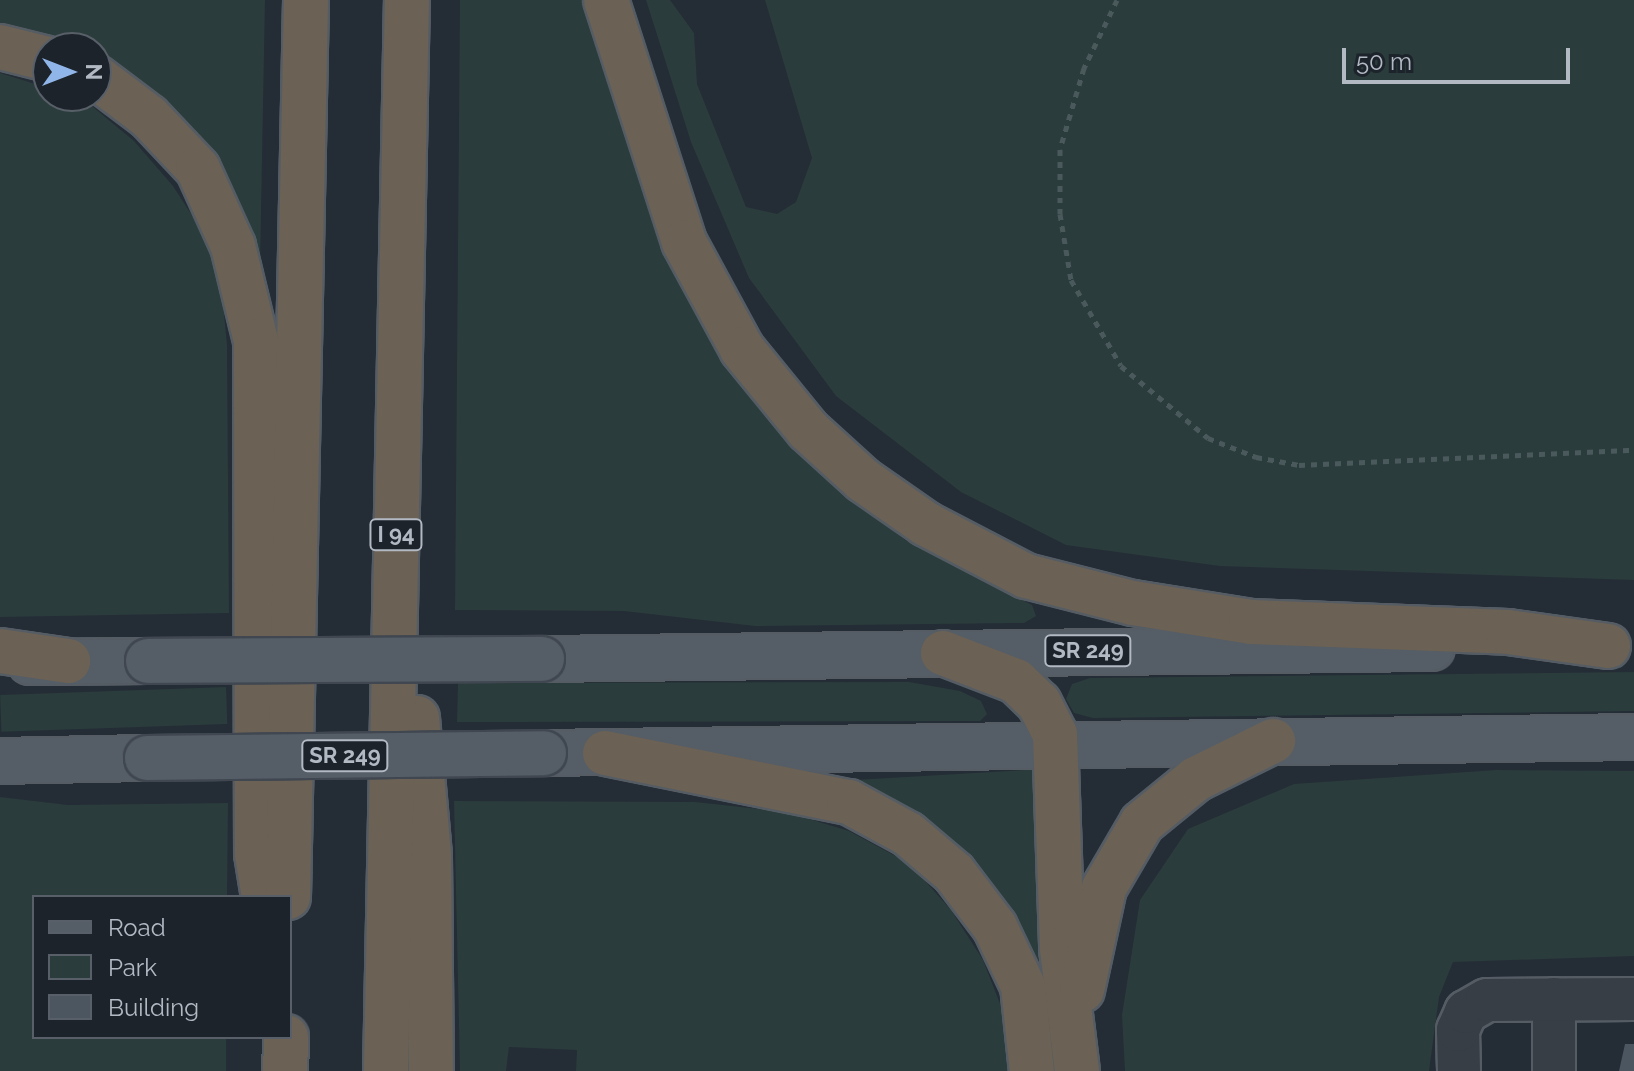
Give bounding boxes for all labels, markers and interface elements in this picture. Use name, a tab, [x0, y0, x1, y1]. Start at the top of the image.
north arrow	[32, 32, 112, 112]
scale bar	[1346, 32, 1574, 82]
text: 50 m	[1356, 47, 1412, 76]
text: N	[81, 64, 107, 80]
road number: I 94	[368, 517, 424, 553]
road number: SR 249	[1044, 633, 1132, 669]
road number: SR 249	[301, 738, 389, 774]
legend	[32, 895, 292, 1039]
text: Road	[108, 913, 166, 942]
text: Park	[108, 953, 157, 982]
text: Building	[108, 993, 199, 1022]

